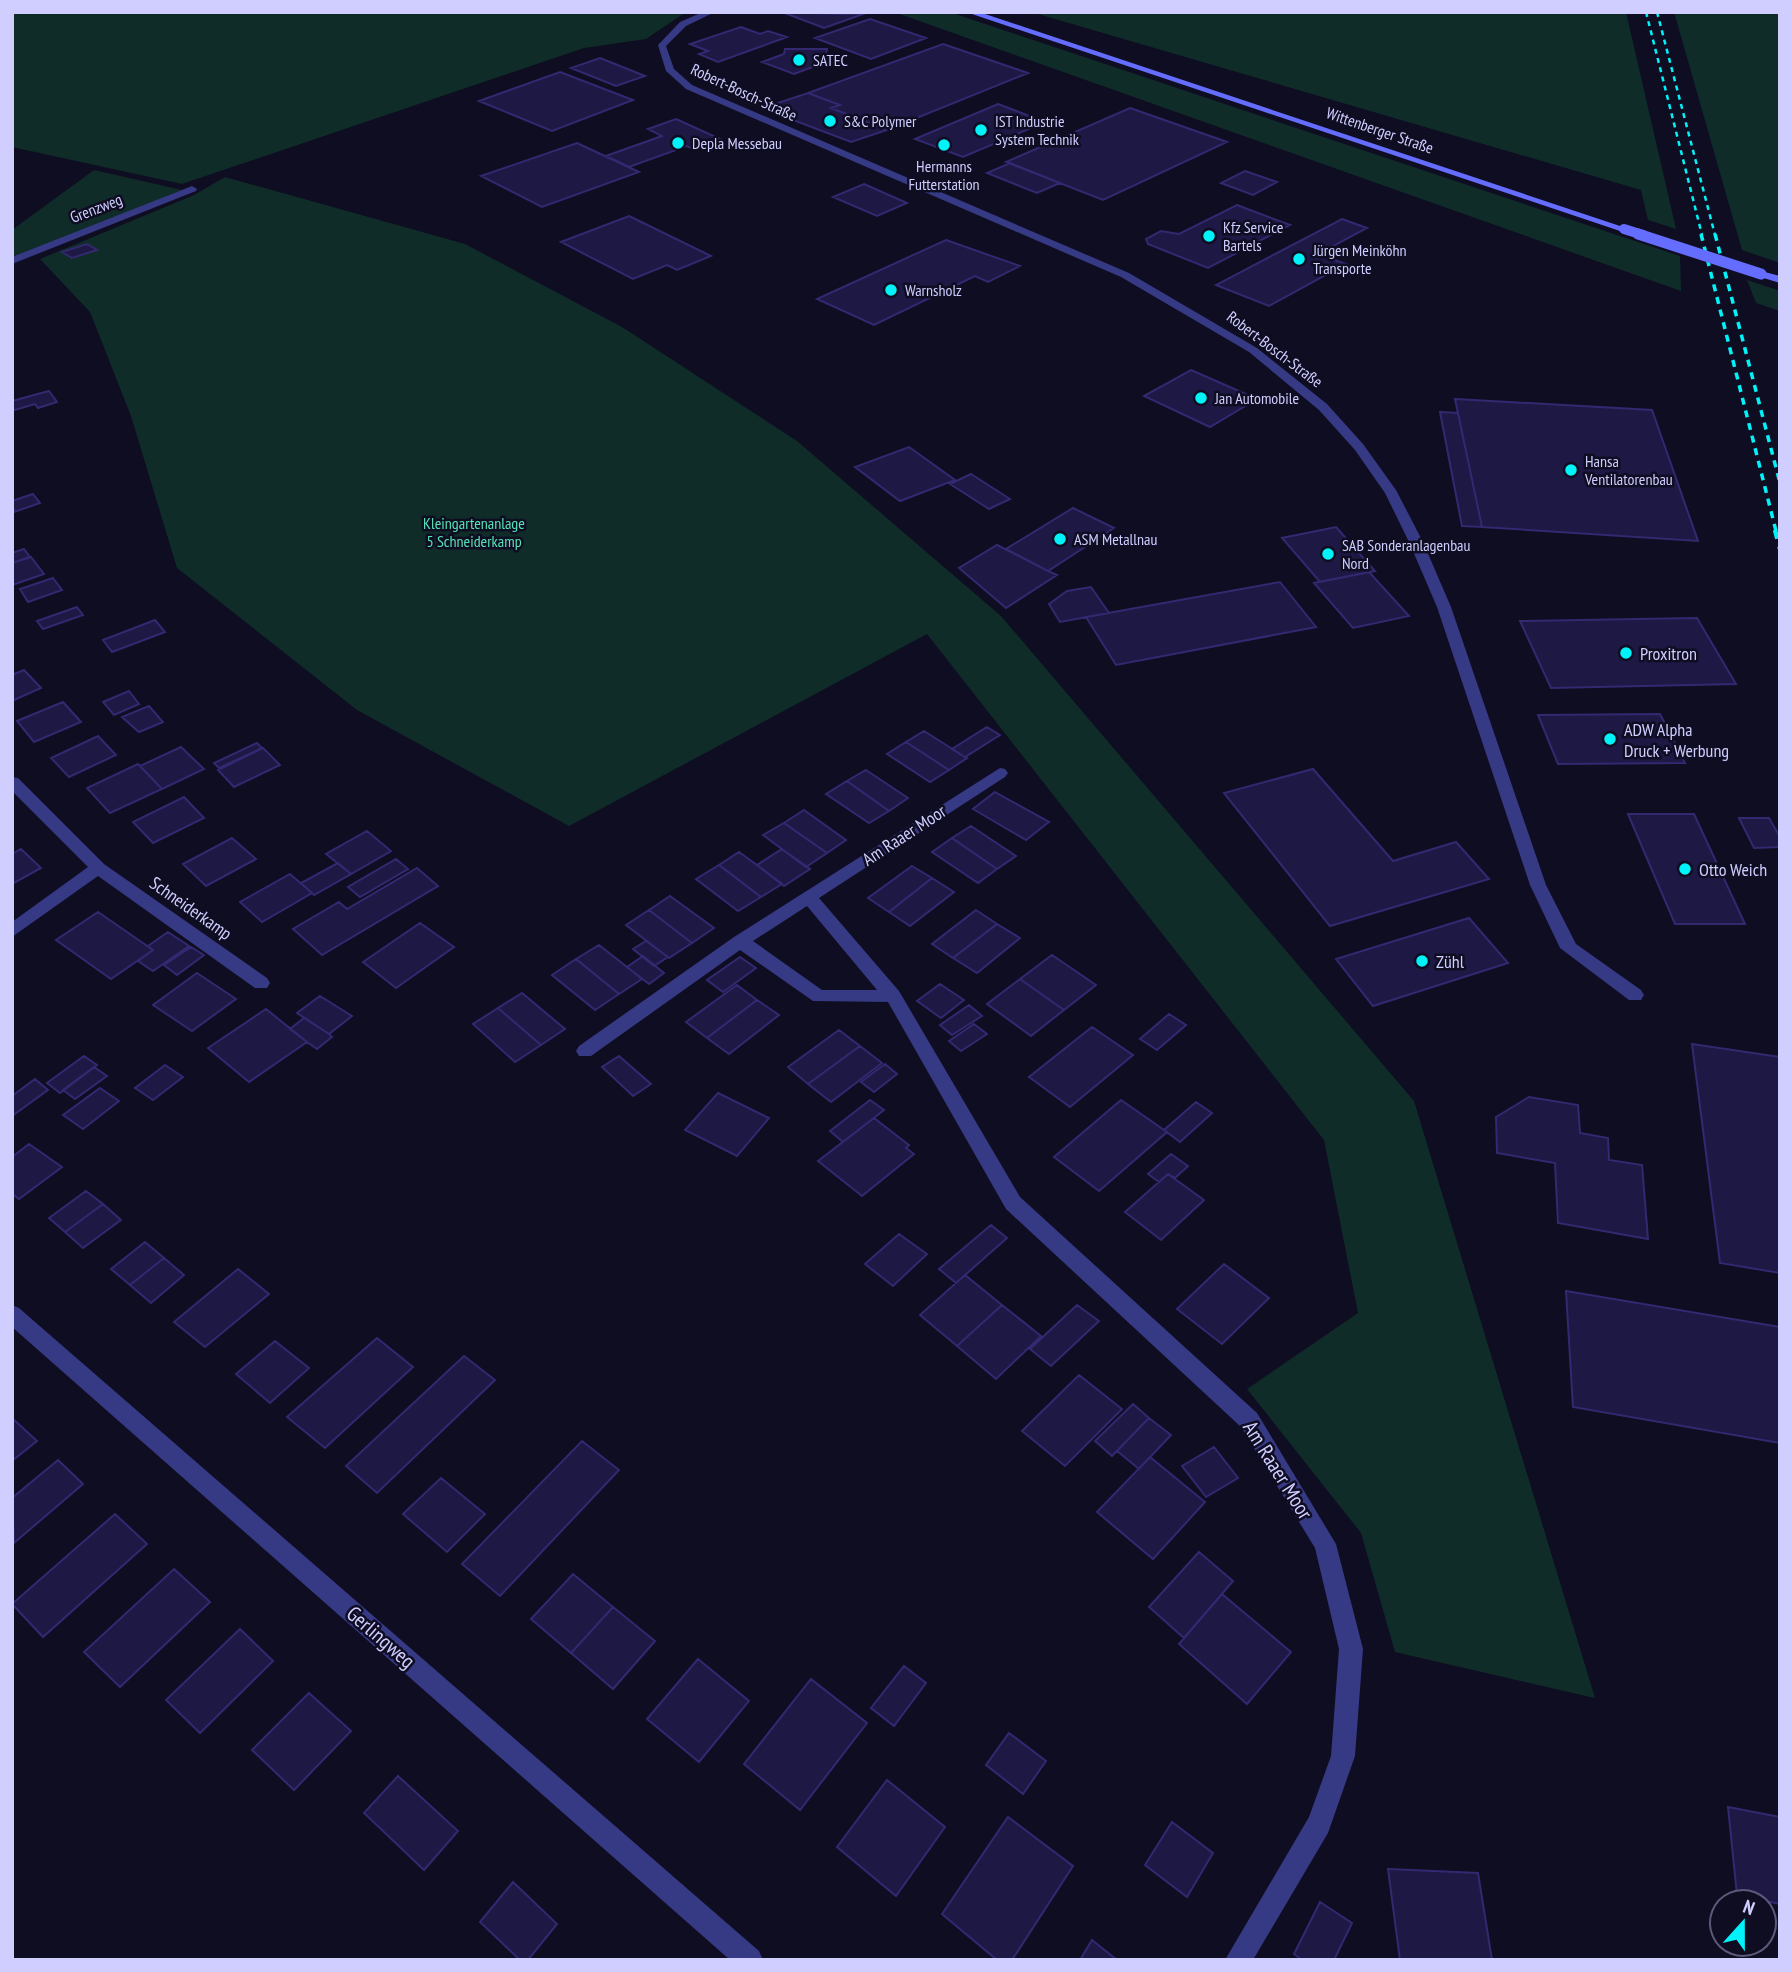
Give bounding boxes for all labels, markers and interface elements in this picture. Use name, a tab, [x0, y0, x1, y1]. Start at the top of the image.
place label: SATEC	[813, 50, 848, 70]
marker: SATEC	[791, 52, 807, 68]
street label: Robert-Bosch-Straße	[688, 59, 800, 125]
street label: Wittenberger Straße	[1324, 102, 1436, 158]
place label: S&C Polymer	[844, 111, 917, 131]
place label: IST Industrie System Technik	[995, 111, 1080, 149]
marker: S&C Polymer	[822, 113, 838, 129]
marker: IST Industrie System Technik	[973, 122, 989, 138]
place label: Depla Messebau	[692, 133, 782, 153]
marker: Depla Messebau	[670, 135, 686, 151]
marker: Hermanns Futterstation	[936, 137, 952, 153]
place label: Hermanns Futterstation	[908, 156, 980, 194]
street label: Grenzweg	[67, 189, 125, 227]
place label: Kfz Service Bartels	[1223, 217, 1283, 255]
marker: Kfz Service Bartels	[1201, 228, 1217, 244]
place label: Jürgen Meinköhn Transporte	[1312, 240, 1406, 278]
marker: Jürgen Meinköhn Transporte	[1291, 251, 1307, 267]
place label: Warnsholz	[905, 280, 962, 300]
marker: Warnsholz	[883, 282, 899, 298]
street label: Robert-Bosch-Straße	[1223, 307, 1327, 391]
place label: Jan Automobile	[1214, 388, 1299, 408]
marker: Jan Automobile	[1193, 390, 1209, 406]
place label: Hansa Ventilatorenbau	[1584, 451, 1673, 489]
marker: Hansa Ventilatorenbau	[1563, 462, 1579, 478]
park label: Kleingartenanlage 5 Schneiderkamp	[423, 513, 525, 551]
place label: ASM Metallnau	[1074, 529, 1157, 549]
marker: ASM Metallnau	[1052, 531, 1068, 547]
place label: SAB Sonderanlagenbau Nord	[1342, 535, 1470, 573]
marker: SAB Sonderanlagenbau Nord	[1320, 546, 1336, 562]
place label: Proxitron	[1640, 642, 1697, 665]
marker: Proxitron	[1618, 645, 1634, 661]
place label: ADW Alpha Druck + Werbung	[1624, 718, 1729, 762]
marker: ADW Alpha Druck + Werbung	[1602, 731, 1618, 747]
street label: Am Raaer Moor	[858, 799, 950, 871]
place label: Otto Weich	[1699, 858, 1767, 881]
marker: Otto Weich	[1677, 861, 1693, 877]
street label: Schneiderkamp	[145, 871, 237, 945]
place label: Zühl	[1436, 950, 1465, 973]
marker: Zühl	[1414, 953, 1430, 969]
street label: Am Raaer Moor	[1237, 1416, 1319, 1524]
street label: Gerlingweg	[341, 1600, 421, 1674]
north arrow	[1708, 1888, 1778, 1958]
text: N	[1740, 1894, 1758, 1920]

